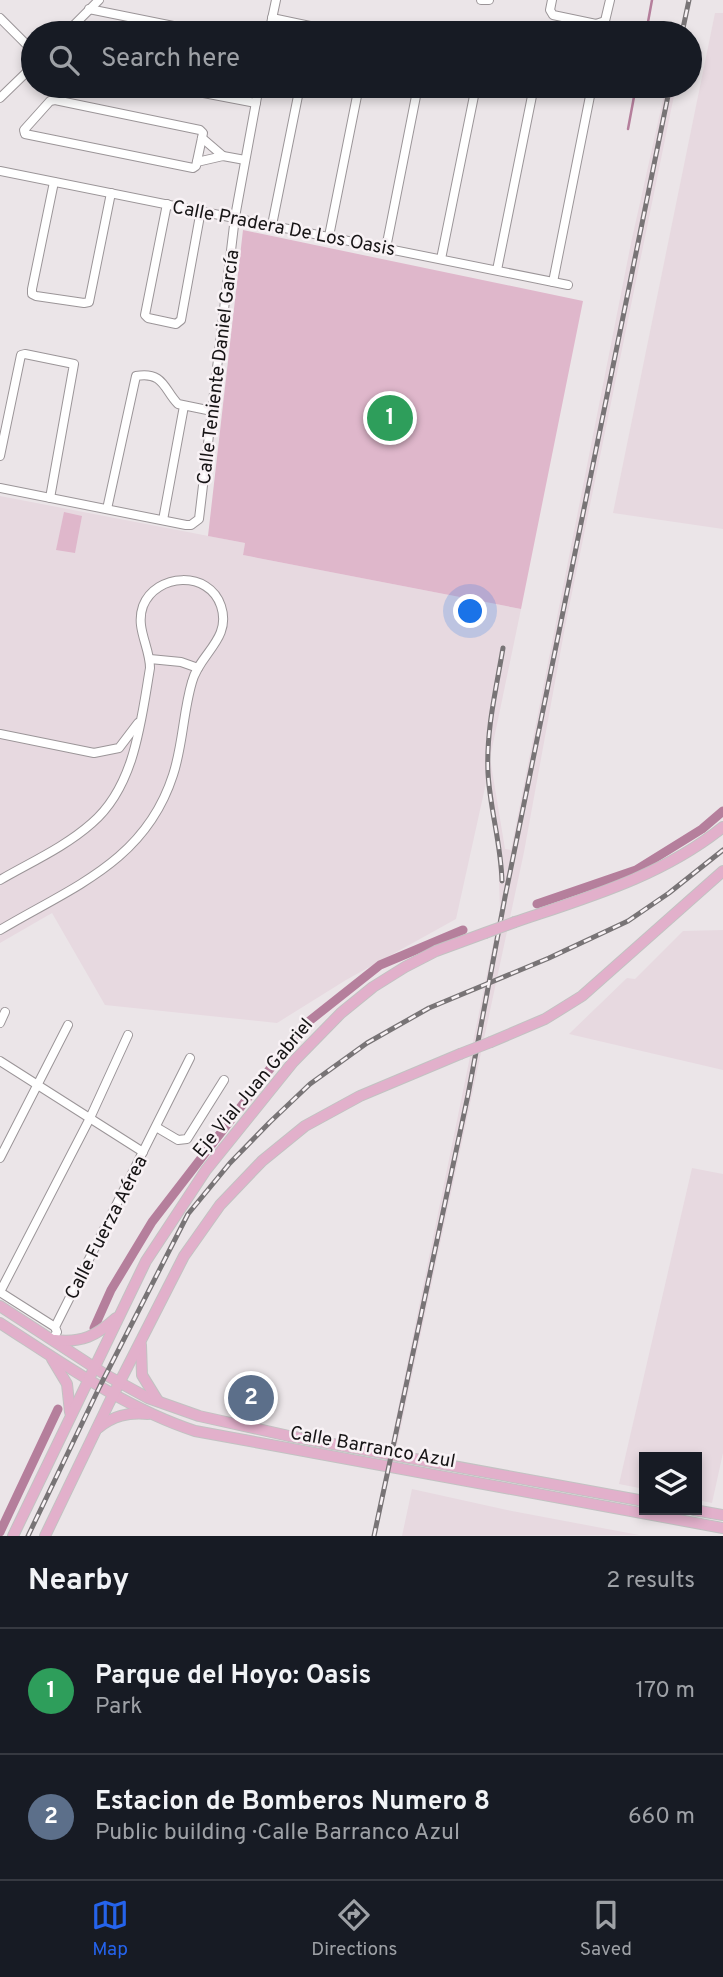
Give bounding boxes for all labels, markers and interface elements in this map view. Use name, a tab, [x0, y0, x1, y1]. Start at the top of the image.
search box	[21, 21, 702, 98]
icon: search	[45, 41, 83, 79]
text: Search here	[101, 43, 240, 76]
street label: Calle Pradera De Los Oasis	[170, 196, 397, 262]
street label: Calle Teniente Daniel García	[193, 248, 245, 486]
pin: 1	[367, 392, 413, 444]
your location	[453, 594, 487, 628]
street label: Eje Vial Juan Gabriel	[188, 1014, 319, 1163]
street label: Calle Fuerza Aérea	[60, 1152, 153, 1304]
pin: 2	[228, 1372, 274, 1424]
street label: Calle Barranco Azul	[288, 1422, 457, 1474]
map controls	[639, 1452, 702, 1515]
button: layers	[639, 1452, 702, 1515]
text: Nearby	[28, 1563, 129, 1600]
text: 2 results	[606, 1567, 695, 1596]
text: Parque del Hoyo: Oasis	[95, 1660, 371, 1693]
text: 1	[46, 1677, 56, 1706]
text: 170 m	[636, 1677, 695, 1706]
text: Park	[95, 1693, 142, 1722]
text: Estacion de Bomberos Numero 8	[95, 1786, 490, 1819]
text: 2	[44, 1803, 58, 1832]
text: 660 m	[628, 1803, 695, 1832]
text: Public building · Calle Barranco Azul	[95, 1819, 460, 1848]
tab: Map	[91, 1896, 129, 1962]
tab: Directions	[311, 1896, 398, 1962]
tab: Saved	[580, 1896, 632, 1962]

